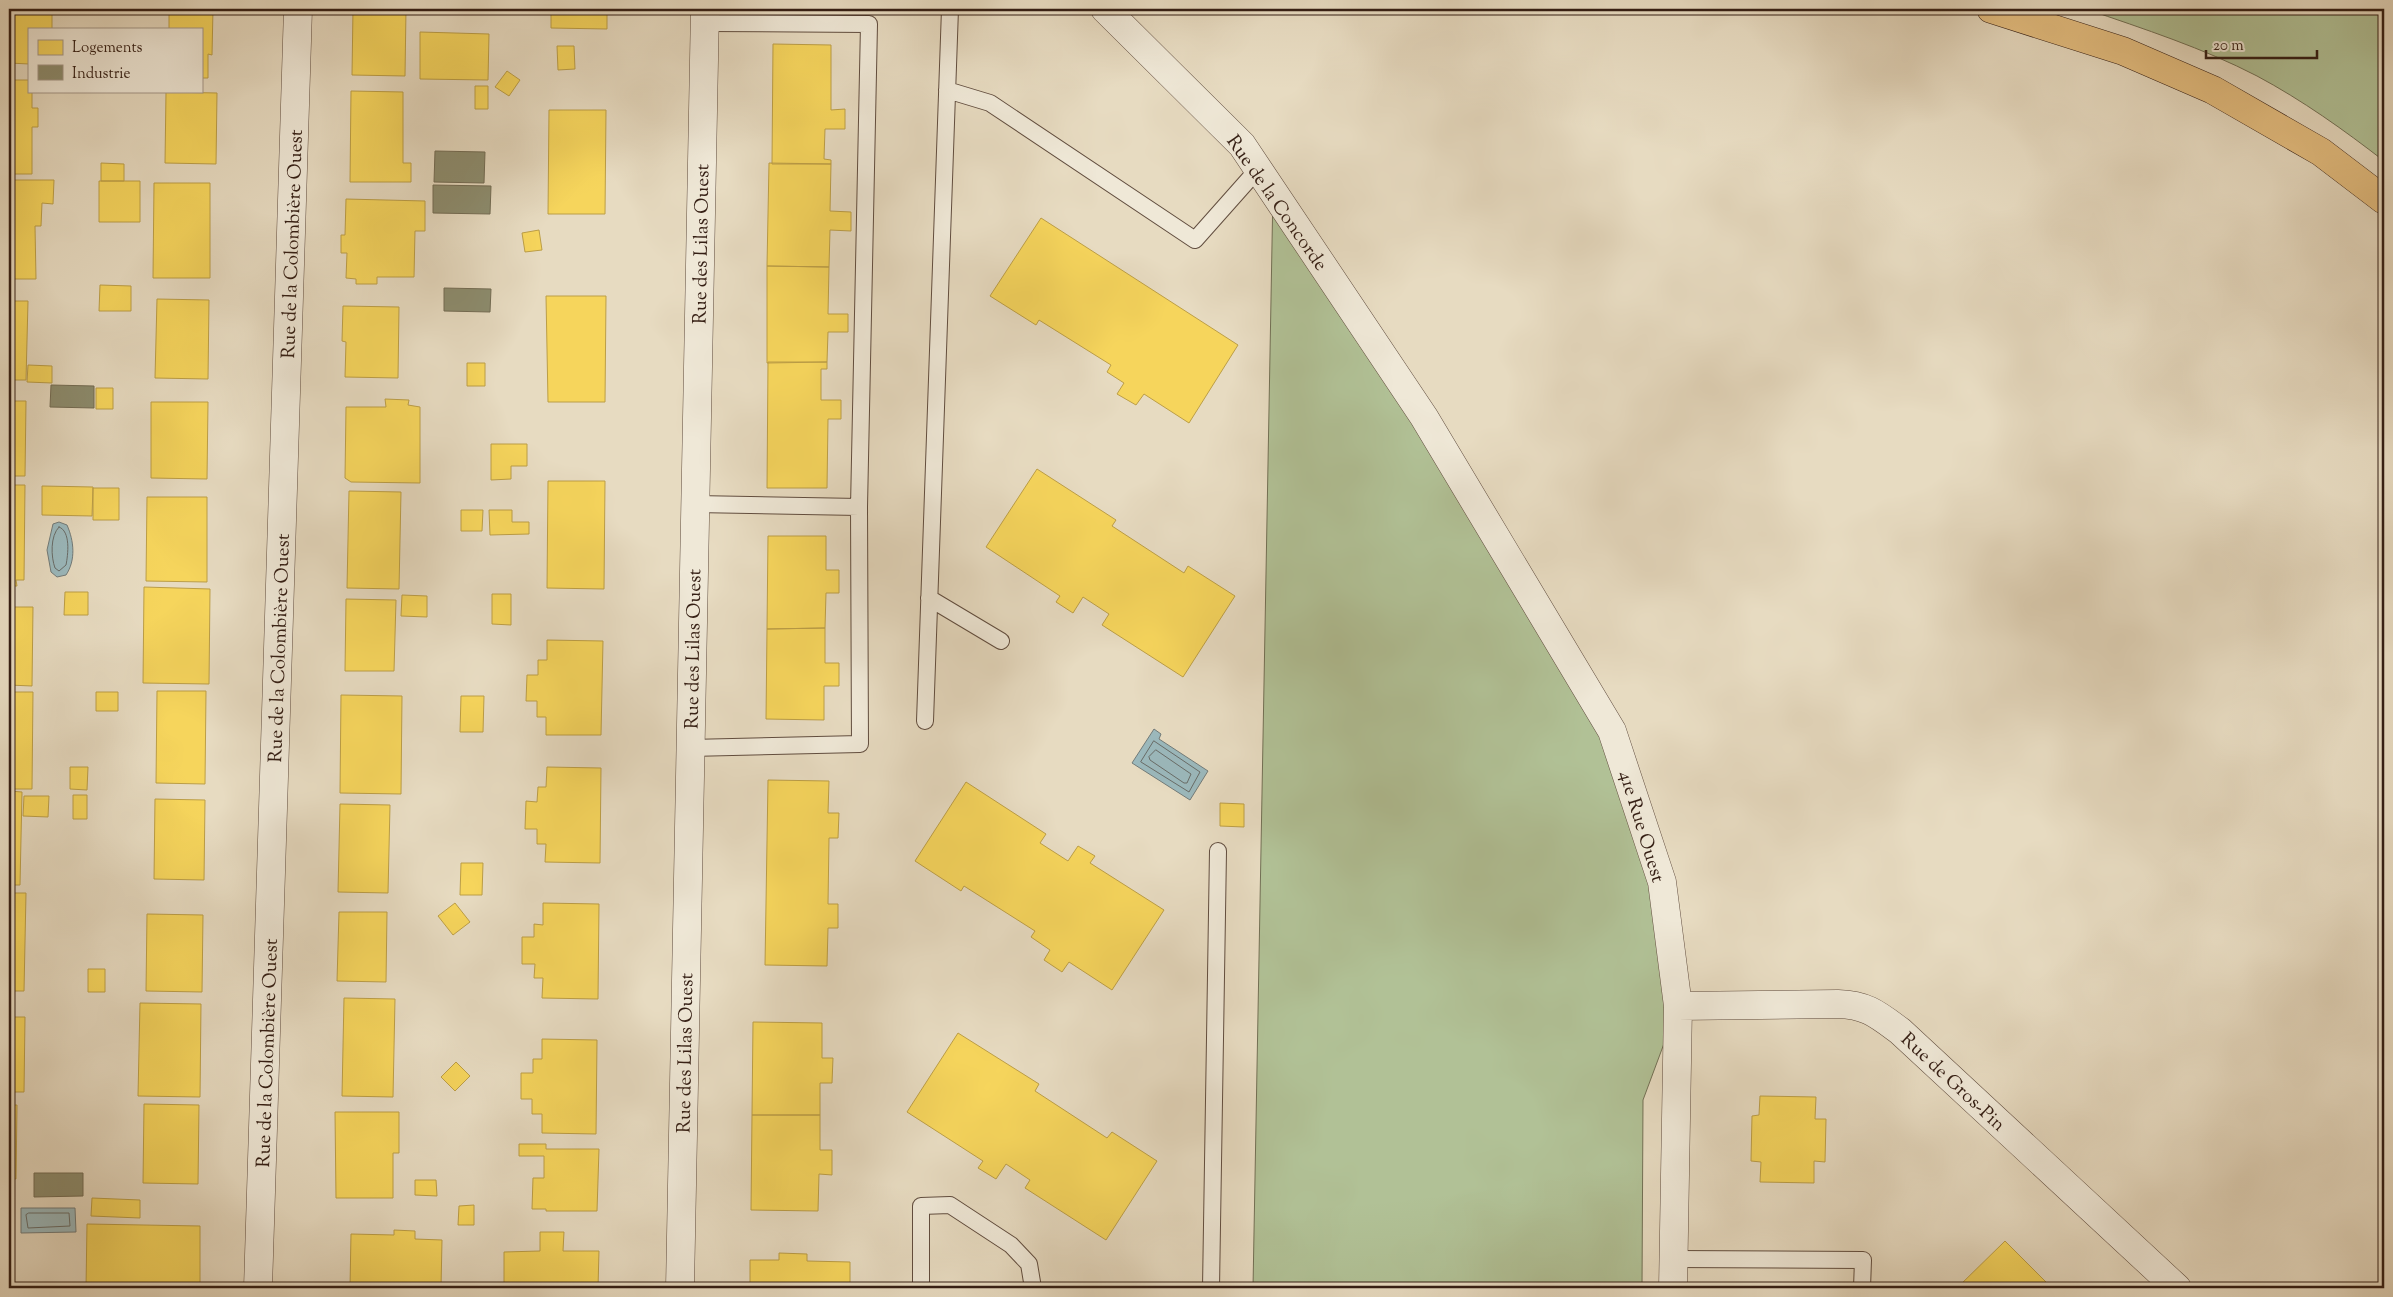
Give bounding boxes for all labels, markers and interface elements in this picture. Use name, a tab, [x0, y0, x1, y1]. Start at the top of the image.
legend	[28, 28, 202, 92]
scale bar	[2206, 28, 2317, 60]
text: 20 m	[2213, 36, 2244, 57]
text: Logements	[72, 38, 143, 59]
text: Industrie	[72, 64, 130, 85]
street label: Rue de la Colombière Ouest	[276, 129, 311, 359]
street label: Rue de la Concorde	[1219, 130, 1333, 277]
street label: Rue des Lilas Ouest	[688, 163, 717, 324]
street label: Rue de la Colombière Ouest	[263, 533, 298, 763]
street label: Rue des Lilas Ouest	[680, 568, 709, 729]
street label: 41e Rue Ouest	[1611, 767, 1671, 886]
street label: Rue de la Colombière Ouest	[251, 938, 286, 1168]
street label: Rue des Lilas Ouest	[672, 972, 701, 1133]
street label: Rue de Gros-Pin	[1894, 1027, 2011, 1139]

